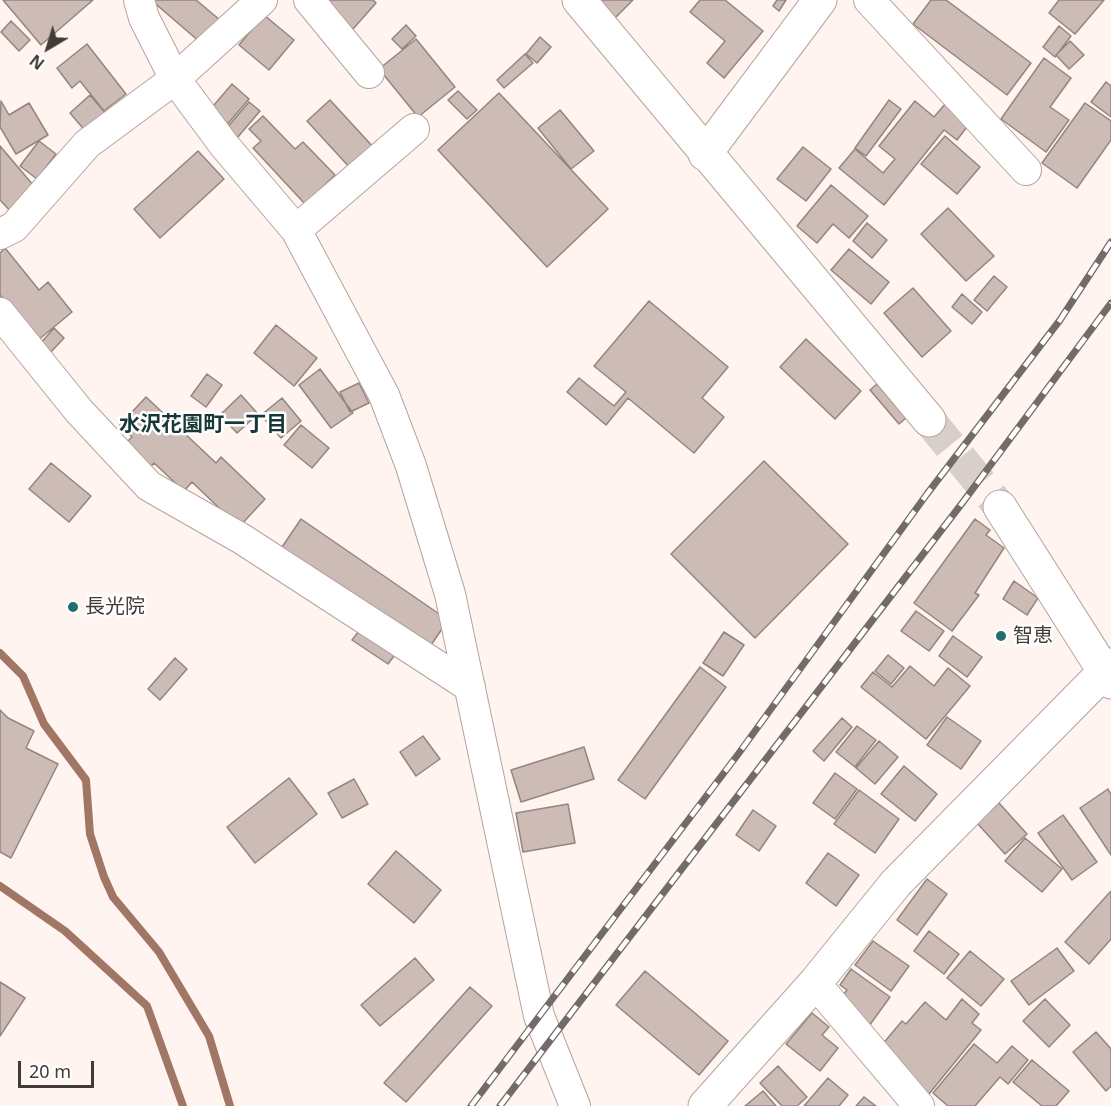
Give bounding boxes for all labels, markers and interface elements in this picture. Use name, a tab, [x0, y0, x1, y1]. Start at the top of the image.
north arrow	[18, 18, 78, 78]
text: N	[25, 50, 49, 75]
district label: 水沢花園町一丁目	[119, 412, 287, 438]
place label: 長光院	[85, 595, 145, 619]
marker: 長光院	[66, 600, 80, 614]
place label: 智恵	[1013, 624, 1053, 648]
marker: 智恵	[994, 629, 1008, 643]
scale bar	[21, 1049, 98, 1087]
text: 20 m	[29, 1059, 71, 1083]

